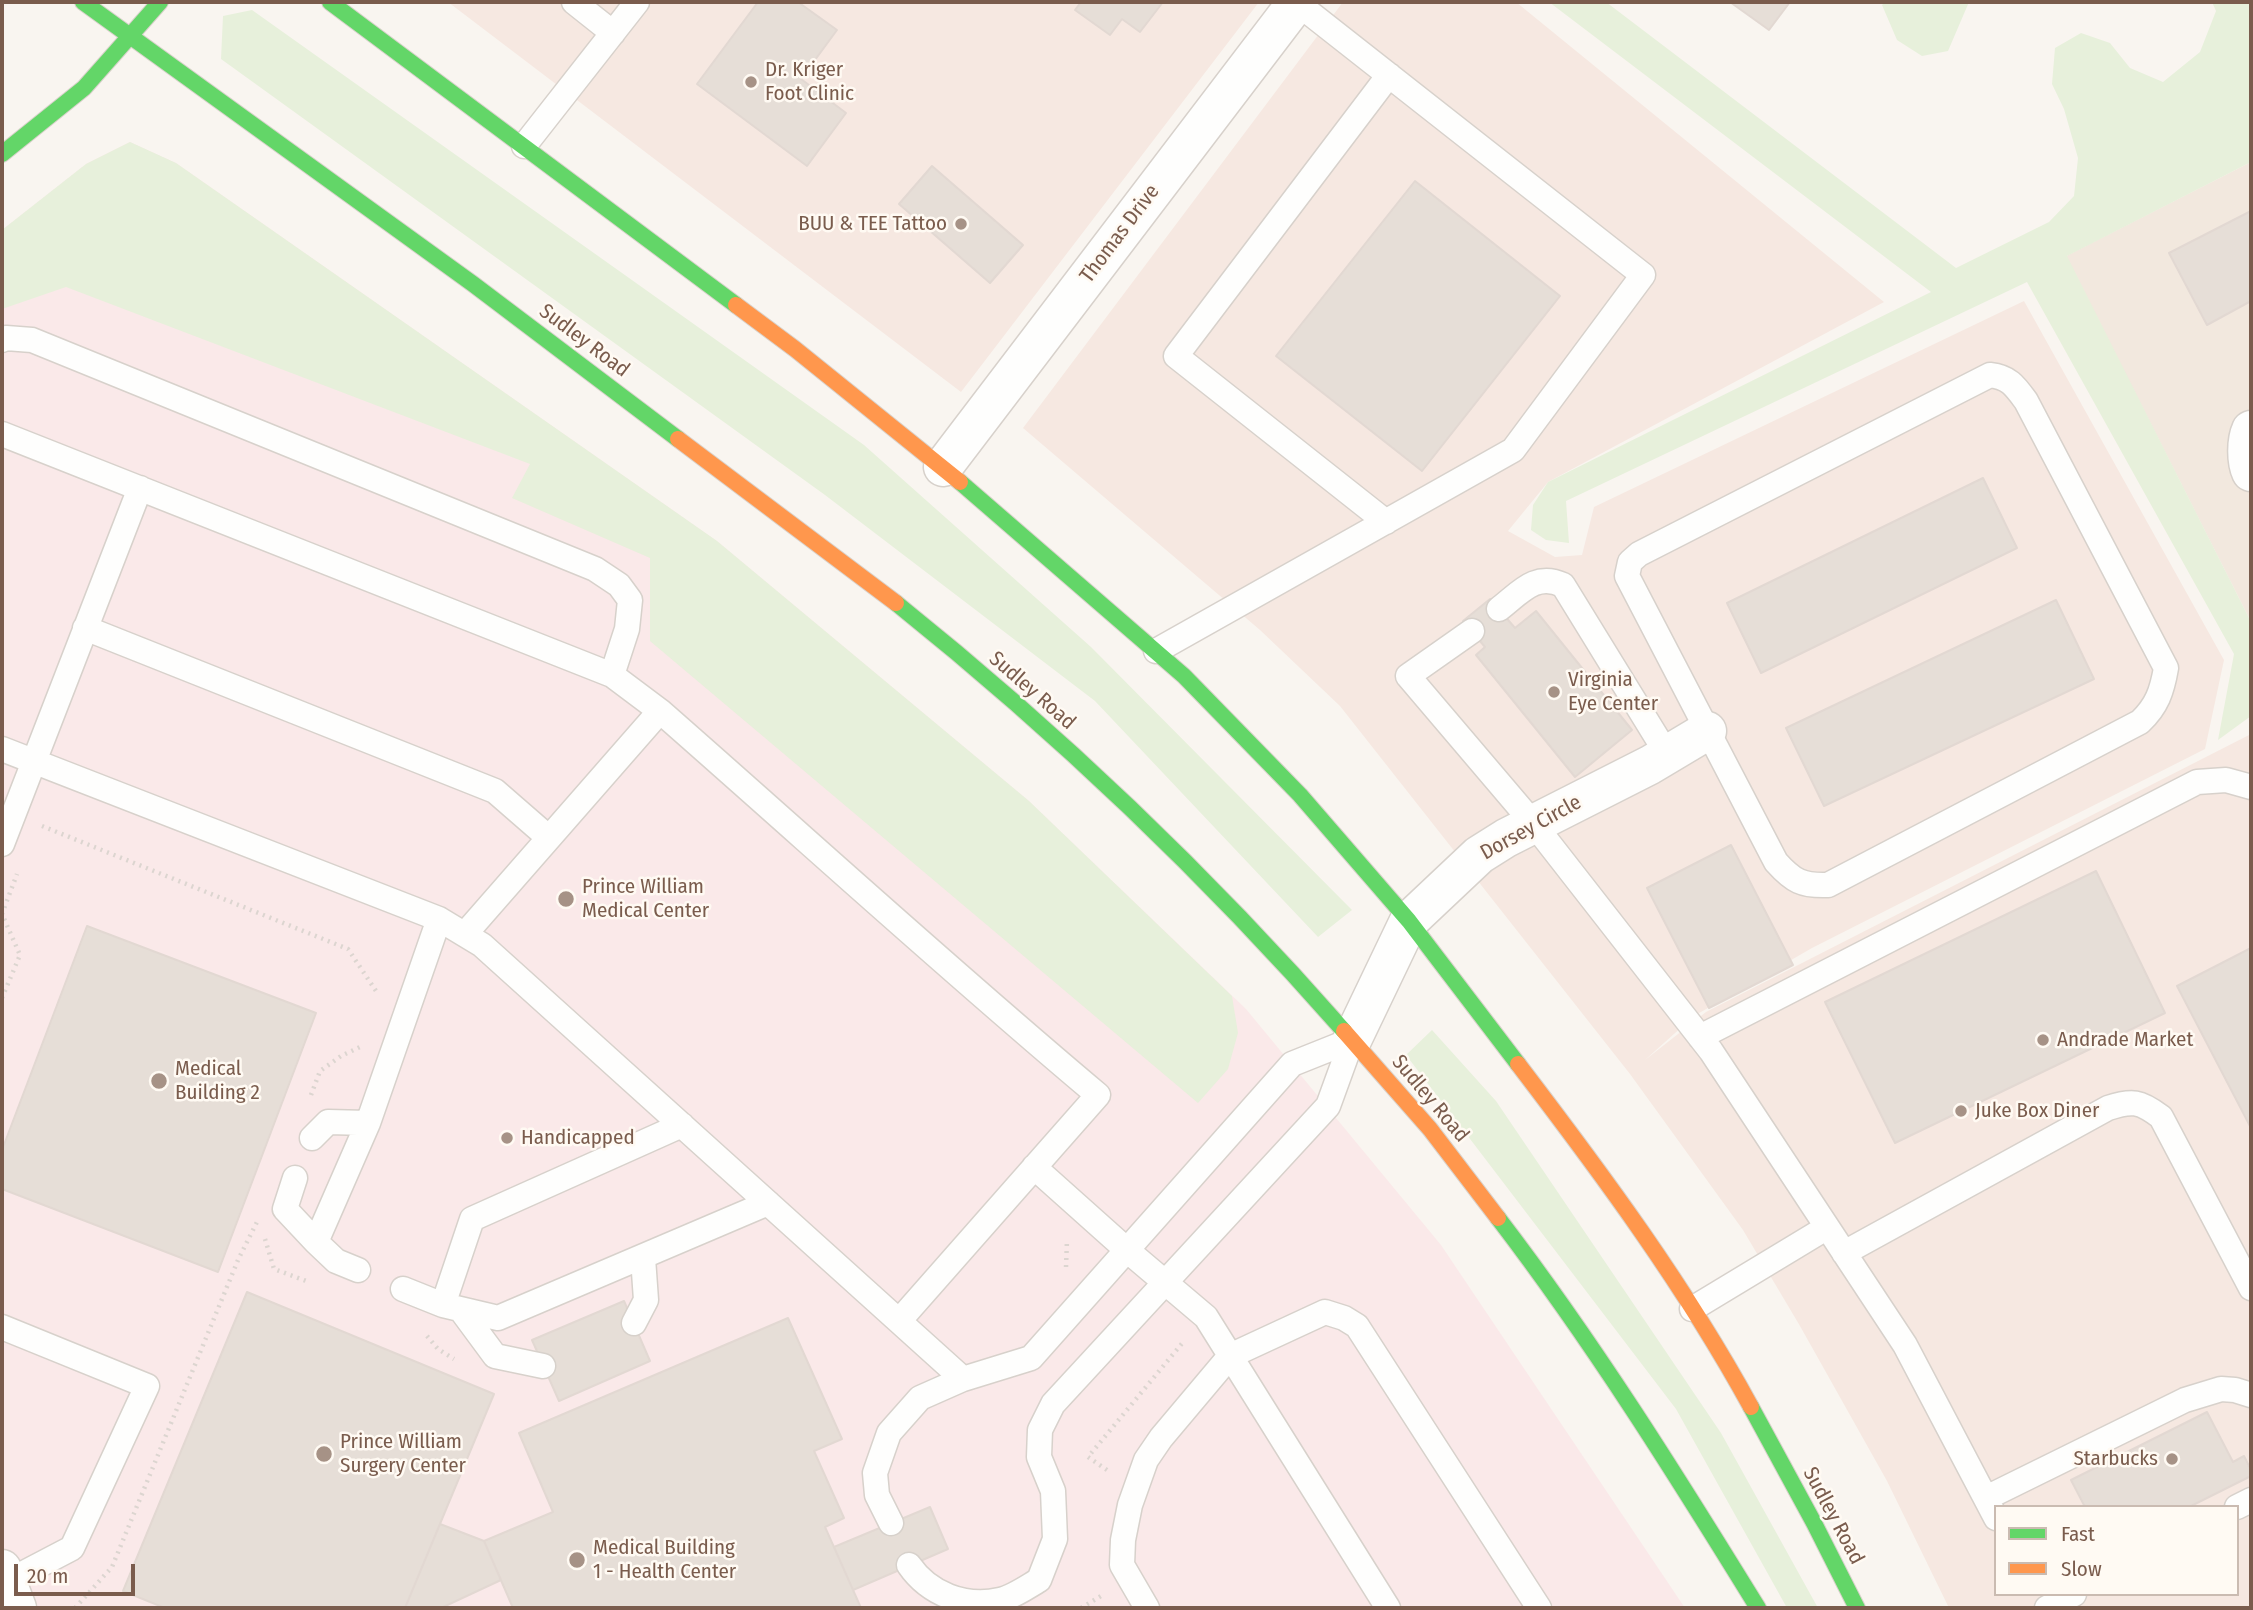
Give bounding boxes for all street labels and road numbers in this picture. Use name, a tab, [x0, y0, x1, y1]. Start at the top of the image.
street label: Thomas Drive	[1075, 180, 1165, 288]
street label: Sudley Road	[534, 299, 634, 383]
street label: Sudley Road	[984, 647, 1080, 735]
street label: Dorsey Circle	[1476, 790, 1586, 866]
street label: Sudley Road	[1386, 1050, 1474, 1148]
street label: Sudley Road	[1797, 1463, 1869, 1569]

